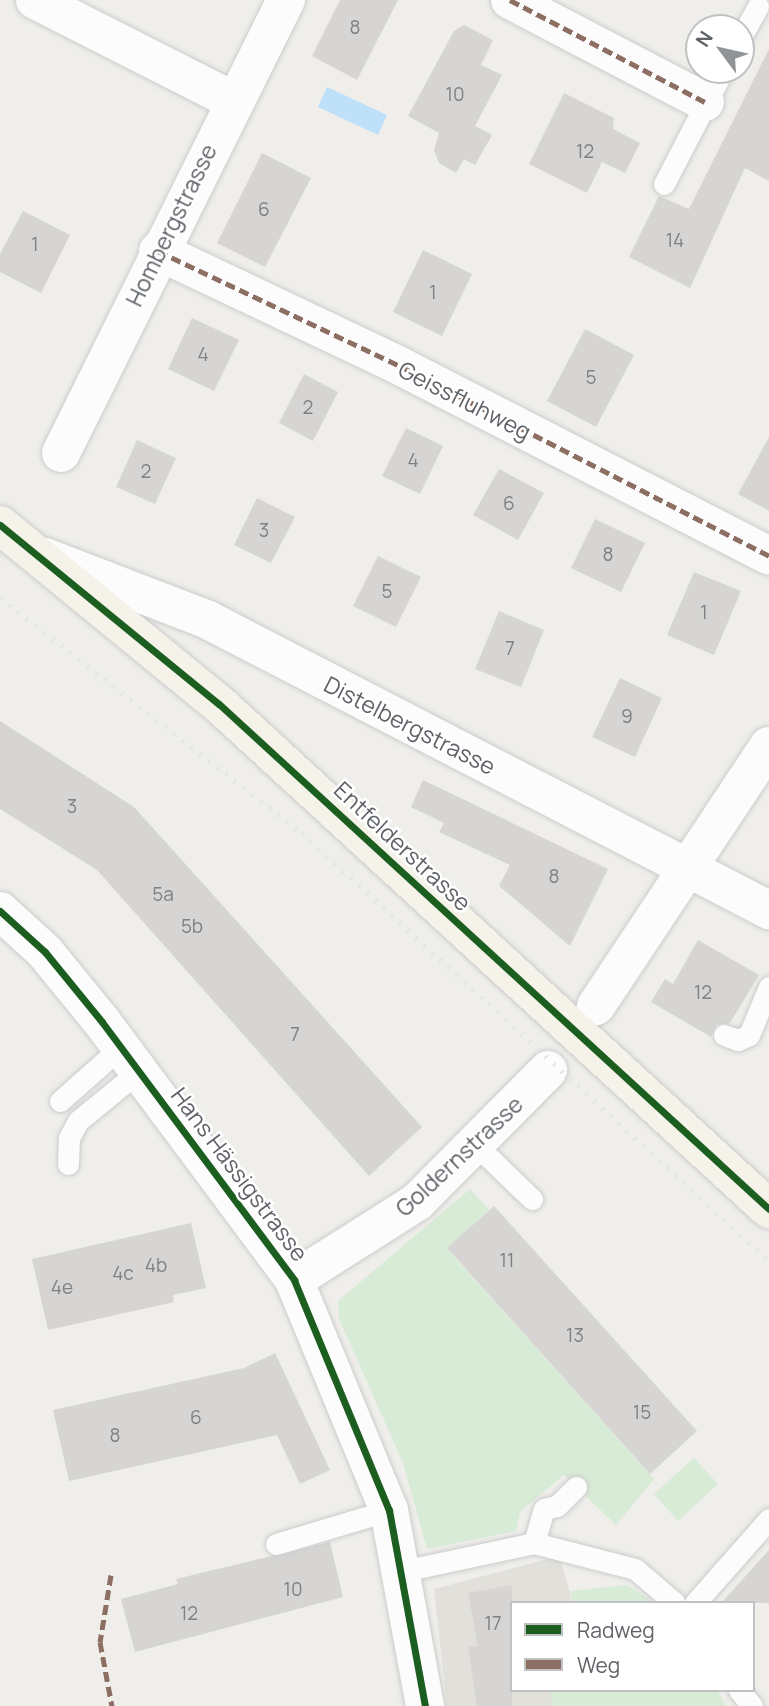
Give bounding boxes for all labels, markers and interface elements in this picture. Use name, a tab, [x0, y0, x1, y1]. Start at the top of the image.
north arrow	[685, 14, 755, 84]
house number: 8	[349, 17, 361, 39]
text: N	[689, 26, 719, 51]
house number: 10	[446, 84, 464, 106]
street label: Hombergstrasse	[120, 139, 222, 311]
house number: 12	[576, 141, 594, 163]
house number: 6	[258, 199, 270, 221]
house number: 14	[666, 230, 684, 252]
house number: 1	[31, 234, 39, 256]
house number: 1	[429, 282, 437, 304]
house number: 4	[197, 344, 209, 366]
street label: Geissfluhweg	[394, 355, 536, 445]
house number: 5	[586, 367, 596, 389]
house number: 2	[303, 397, 313, 419]
house number: 4	[407, 450, 419, 472]
house number: 2	[141, 461, 151, 483]
house number: 6	[503, 493, 515, 515]
house number: 3	[259, 520, 269, 542]
house number: 8	[602, 544, 614, 566]
house number: 5	[382, 581, 392, 603]
house number: 1	[700, 602, 708, 624]
house number: 7	[505, 638, 515, 660]
street label: Distelbergstrasse	[320, 670, 500, 780]
house number: 9	[621, 706, 633, 728]
street label: Entfelderstrasse	[329, 776, 477, 916]
house number: 3	[67, 796, 77, 818]
house number: 8	[548, 866, 560, 888]
house number: 5a	[152, 884, 174, 906]
house number: 5b	[181, 916, 203, 938]
house number: 12	[694, 982, 712, 1004]
house number: 7	[290, 1024, 300, 1046]
street label: Hans Hässigstrasse	[166, 1082, 314, 1266]
street label: Goldernstrasse	[390, 1090, 528, 1222]
house number: 11	[500, 1250, 514, 1272]
house number: 4b	[145, 1255, 167, 1277]
house number: 4c	[112, 1263, 134, 1285]
house number: 4e	[51, 1277, 73, 1299]
house number: 13	[566, 1325, 584, 1347]
house number: 15	[633, 1402, 651, 1424]
house number: 6	[190, 1407, 202, 1429]
house number: 8	[109, 1425, 121, 1447]
house number: 10	[284, 1579, 302, 1601]
legend	[510, 1601, 755, 1692]
house number: 12	[180, 1603, 198, 1625]
house number: 17	[485, 1613, 501, 1635]
text: Radweg	[577, 1616, 655, 1644]
text: Weg	[577, 1651, 620, 1679]

